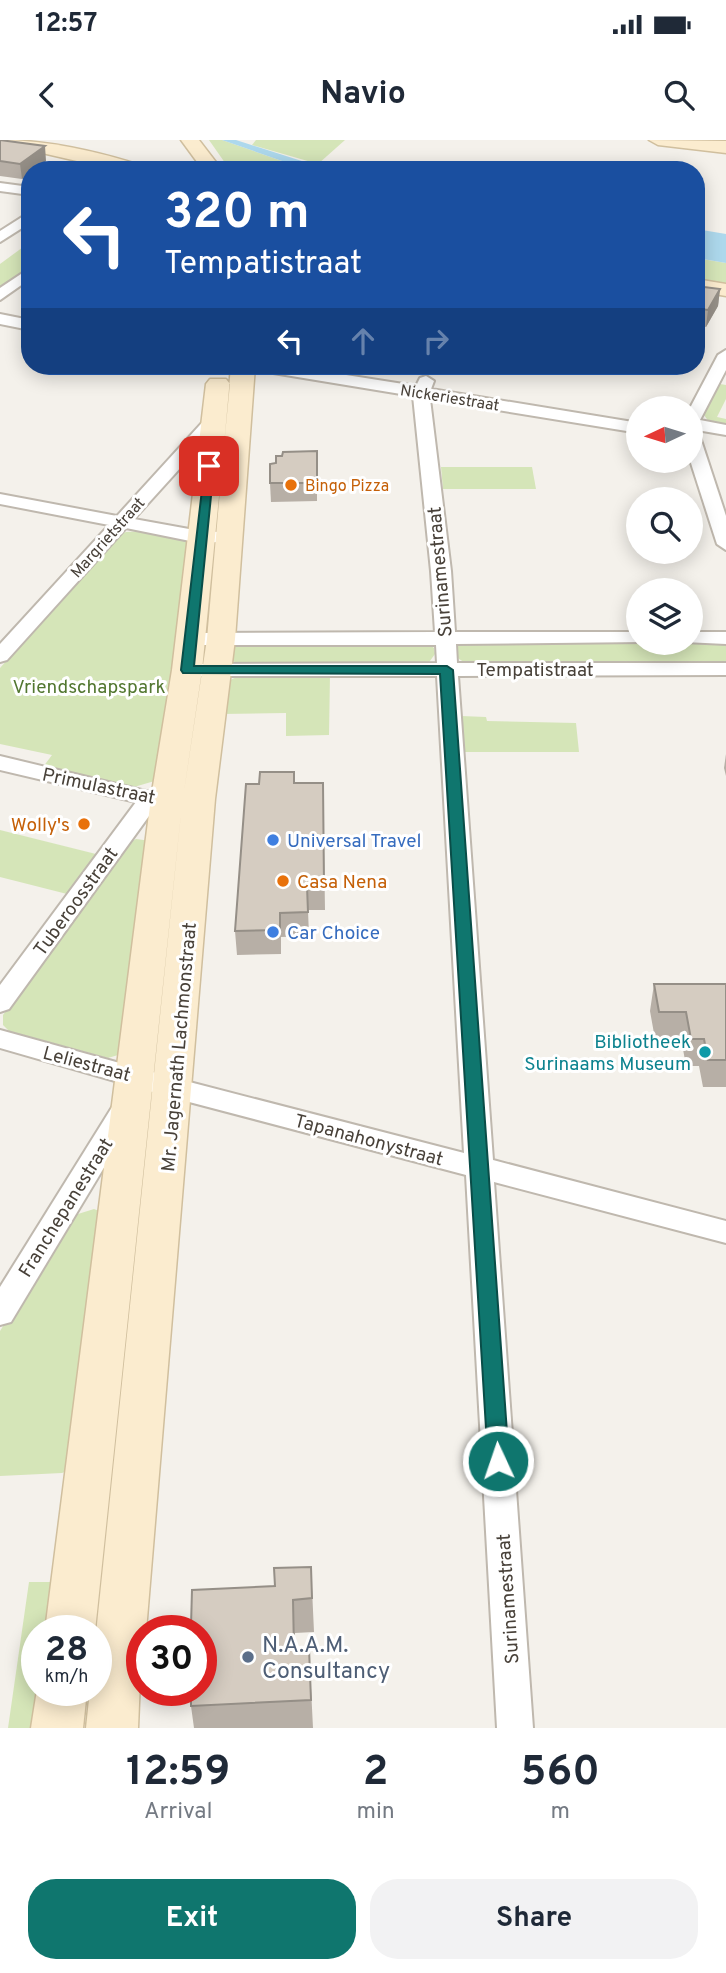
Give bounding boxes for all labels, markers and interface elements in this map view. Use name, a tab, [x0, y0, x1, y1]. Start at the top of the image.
text: 12:57	[35, 8, 97, 41]
text: Navio	[320, 75, 406, 115]
icon: back	[28, 76, 66, 114]
icon: search	[660, 76, 698, 114]
text: 320 m	[164, 184, 310, 246]
icon: left	[49, 189, 140, 280]
text: Tempatistraat	[164, 245, 362, 285]
icon: left	[271, 322, 309, 360]
icon: ahead	[344, 322, 382, 360]
icon: right	[417, 322, 455, 360]
street label: Nickeriestraat	[399, 381, 501, 417]
north arrow	[626, 396, 704, 472]
map controls	[626, 396, 703, 655]
pin	[179, 436, 239, 496]
icon: arrive	[190, 447, 228, 485]
marker: Bingo Pizza	[283, 477, 299, 493]
place label: Bingo Pizza	[305, 477, 389, 497]
button: search	[626, 487, 703, 564]
street label: Margrietstraat	[67, 494, 150, 583]
street label: Surinamestraat	[423, 506, 459, 638]
button: layers	[626, 578, 703, 655]
street label: Tempatistraat	[476, 659, 594, 683]
park label: Vriendschapspark	[12, 676, 166, 700]
street label: Primulastraat	[40, 763, 157, 811]
place label: Wolly's	[11, 814, 70, 838]
marker: Wolly's	[76, 816, 92, 832]
place label: Universal Travel	[287, 830, 421, 854]
marker: Universal Travel	[265, 832, 281, 848]
street label: Tuberoosstraat	[29, 843, 124, 961]
place label: Casa Nena	[297, 871, 387, 895]
marker: Casa Nena	[275, 873, 291, 889]
street label: Mr. Jagernath Lachmonstraat	[157, 921, 203, 1173]
place label: Car Choice	[287, 922, 380, 946]
marker: Car Choice	[265, 924, 281, 940]
place label: Bibliotheek Surinaams Museum	[524, 1031, 691, 1077]
street label: Leliestraat	[40, 1042, 133, 1088]
marker: Bibliotheek Surinaams Museum	[697, 1044, 713, 1060]
street label: Tapanahonystraat	[291, 1110, 446, 1172]
street label: Franchepanestraat	[14, 1134, 119, 1282]
position arrow	[461, 1424, 535, 1498]
street label: Surinamestraat	[492, 1533, 526, 1665]
speed limit sign: 30	[126, 1615, 217, 1706]
text: 28	[45, 1629, 88, 1673]
place label: N.A.A.M. Consultancy	[262, 1632, 390, 1687]
marker: N.A.A.M. Consultancy	[240, 1649, 256, 1665]
text: km/h	[45, 1666, 88, 1689]
text: 12:59	[126, 1747, 230, 1800]
text: 2	[363, 1747, 388, 1800]
text: 560	[521, 1747, 600, 1800]
text: Arrival	[144, 1798, 212, 1827]
text: min	[356, 1798, 395, 1827]
text: m	[551, 1798, 570, 1827]
button: Exit	[28, 1879, 356, 1959]
button: Share	[370, 1879, 698, 1959]

